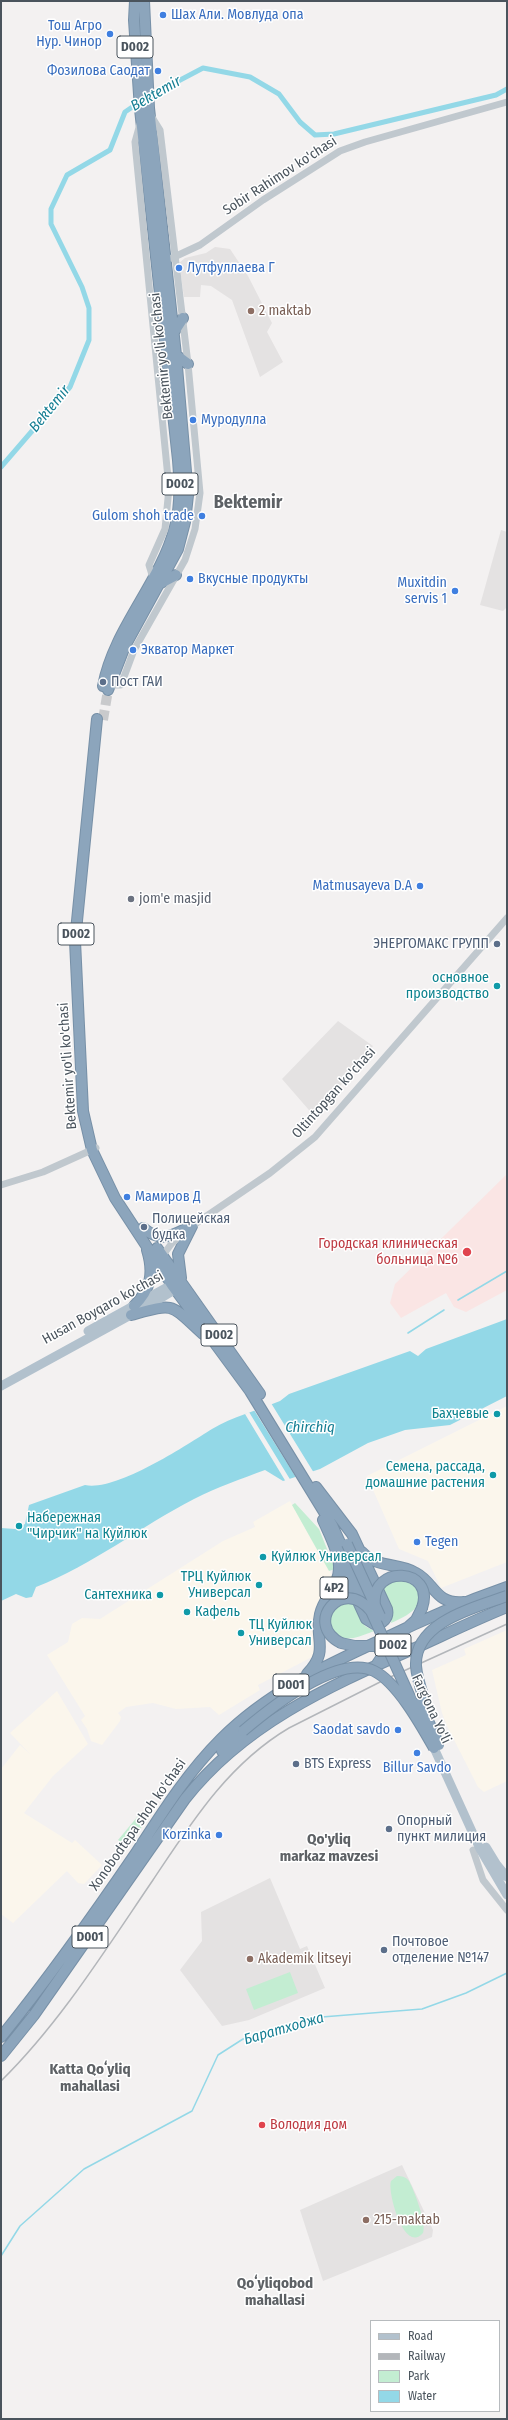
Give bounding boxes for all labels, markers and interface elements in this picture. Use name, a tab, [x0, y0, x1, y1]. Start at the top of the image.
place label: Шах Али. Мовлуда опа	[171, 7, 304, 23]
marker: Шах Али. Мовлуда опа	[158, 10, 168, 20]
place label: Тош Агро Нур. Чинор	[36, 18, 102, 50]
marker: Тош Агро Нур. Чинор	[105, 29, 115, 39]
road number: D002	[117, 36, 153, 58]
place label: Фозилова Саодат	[47, 63, 150, 79]
marker: Фозилова Саодат	[153, 66, 163, 76]
water label: Bektemir	[128, 72, 184, 116]
street label: Sobir Rahimov ko'chasi	[220, 133, 340, 219]
place label: Лутфуллаева Г	[187, 260, 275, 276]
marker: Лутфуллаева Г	[174, 263, 184, 273]
street label: Bektemir yo'li ko'chasi	[147, 292, 177, 420]
place label: 2 maktab	[259, 303, 311, 319]
marker: 2 maktab	[246, 306, 256, 316]
water label: Bektemir	[26, 382, 74, 436]
place label: Муродулла	[201, 412, 266, 428]
marker: Муродулла	[188, 415, 198, 425]
road number: D002	[162, 473, 198, 495]
district label: Bektemir	[214, 492, 282, 514]
place label: Gulom shoh trade	[92, 508, 194, 524]
marker: Gulom shoh trade	[197, 511, 207, 521]
place label: Вкусные продукты	[198, 571, 308, 587]
marker: Вкусные продукты	[185, 574, 195, 584]
place label: Muxitdin servis 1	[397, 575, 447, 608]
marker: Muxitdin servis 1	[450, 586, 460, 596]
place label: Экватор Маркет	[141, 642, 234, 658]
marker: Экватор Маркет	[128, 645, 138, 655]
place label: Пост ГАИ	[111, 674, 163, 690]
marker: Пост ГАИ	[98, 677, 108, 687]
place label: Matmusayeva D.A	[313, 878, 412, 894]
marker: Matmusayeva D.A	[415, 881, 425, 891]
place label: jom'e masjid	[139, 891, 211, 907]
marker: jom'e masjid	[126, 894, 136, 904]
road number: D002	[58, 923, 94, 945]
place label: ЭНЕРГОМАКС ГРУПП	[373, 936, 489, 952]
marker: ЭНЕРГОМАКС ГРУПП	[492, 939, 502, 949]
place label: основное производство	[406, 970, 489, 1002]
marker: основное производство	[492, 981, 502, 991]
street label: Bektemir yo'li ko'chasi	[55, 1002, 81, 1130]
street label: Oltintopgan ko'chasi	[289, 1044, 379, 1142]
place label: Мамиров Д	[135, 1189, 201, 1205]
marker: Мамиров Д	[122, 1192, 132, 1202]
place label: Полицейская будка	[152, 1211, 230, 1244]
marker: Полицейская будка	[139, 1222, 149, 1232]
place label: Городская клиническая больница №6	[318, 1236, 458, 1268]
marker: Городская клиническая больница №6	[461, 1246, 473, 1258]
street label: Husan Boyqaro ko'chasi	[40, 1268, 166, 1348]
road number: D002	[201, 1324, 237, 1346]
place label: Бахчевые	[432, 1406, 489, 1422]
marker: Бахчевые	[492, 1409, 502, 1419]
water label: Chirchiq	[285, 1419, 335, 1437]
place label: Семена, рассада, домашние растения	[366, 1459, 485, 1492]
marker: Семена, рассада, домашние растения	[488, 1470, 498, 1480]
place label: Набережная "Чирчик" на Куйлюк	[27, 1510, 147, 1542]
marker: Набережная "Чирчик" на Куйлюк	[14, 1521, 24, 1531]
place label: Tegen	[425, 1534, 458, 1550]
marker: Tegen	[412, 1537, 422, 1547]
place label: Куйлюк Универсал	[271, 1549, 382, 1565]
marker: Куйлюк Универсал	[258, 1552, 268, 1562]
place label: ТРЦ Куйлюк Универсал	[181, 1569, 251, 1602]
road number: 4P2	[320, 1577, 348, 1599]
marker: ТРЦ Куйлюк Универсал	[254, 1580, 264, 1590]
place label: Сантехника	[84, 1587, 152, 1603]
marker: Сантехника	[155, 1590, 165, 1600]
place label: Кафель	[195, 1604, 240, 1620]
marker: Кафель	[182, 1607, 192, 1617]
place label: ТЦ Куйлюк Универсал	[249, 1617, 312, 1650]
marker: ТЦ Куйлюк Универсал	[236, 1628, 246, 1638]
road number: D002	[375, 1634, 411, 1656]
street label: Farg'ona Yo'li	[408, 1672, 454, 1746]
road number: D001	[273, 1674, 309, 1696]
place label: Saodat savdo	[313, 1722, 390, 1738]
marker: Saodat savdo	[393, 1725, 403, 1735]
marker: Billur Savdo	[412, 1748, 422, 1758]
street label: Xonobodtepa shoh ko'chasi	[86, 1756, 190, 1894]
place label: BTS Express	[304, 1756, 371, 1772]
marker: BTS Express	[291, 1759, 301, 1769]
place label: Billur Savdo	[383, 1760, 451, 1776]
place label: Опорный пункт милиция	[397, 1813, 486, 1846]
marker: Опорный пункт милиция	[384, 1824, 394, 1834]
place label: Korzinka	[162, 1827, 211, 1843]
marker: Korzinka	[214, 1830, 224, 1840]
district label: Qo'yliq markaz mavzesi	[280, 1831, 378, 1866]
road number: D001	[72, 1926, 108, 1948]
place label: Почтовое отделение №147	[392, 1934, 489, 1966]
marker: Почтовое отделение №147	[379, 1945, 389, 1955]
place label: Akademik litseyi	[258, 1951, 351, 1967]
marker: Akademik litseyi	[245, 1954, 255, 1964]
water label: Баратходжа	[242, 2009, 326, 2049]
district label: Katta Qoʻyliq mahallasi	[49, 2061, 131, 2096]
place label: Володия дом	[270, 2117, 347, 2133]
marker: Володия дом	[257, 2120, 267, 2130]
place label: 215-maktab	[374, 2212, 440, 2228]
marker: 215-maktab	[361, 2215, 371, 2225]
district label: Qoʻyliqobod mahallasi	[237, 2275, 313, 2310]
legend	[370, 2320, 500, 2412]
text: Road	[408, 2329, 433, 2343]
text: Railway	[408, 2349, 445, 2363]
text: Park	[408, 2369, 429, 2383]
text: Water	[408, 2389, 436, 2403]

